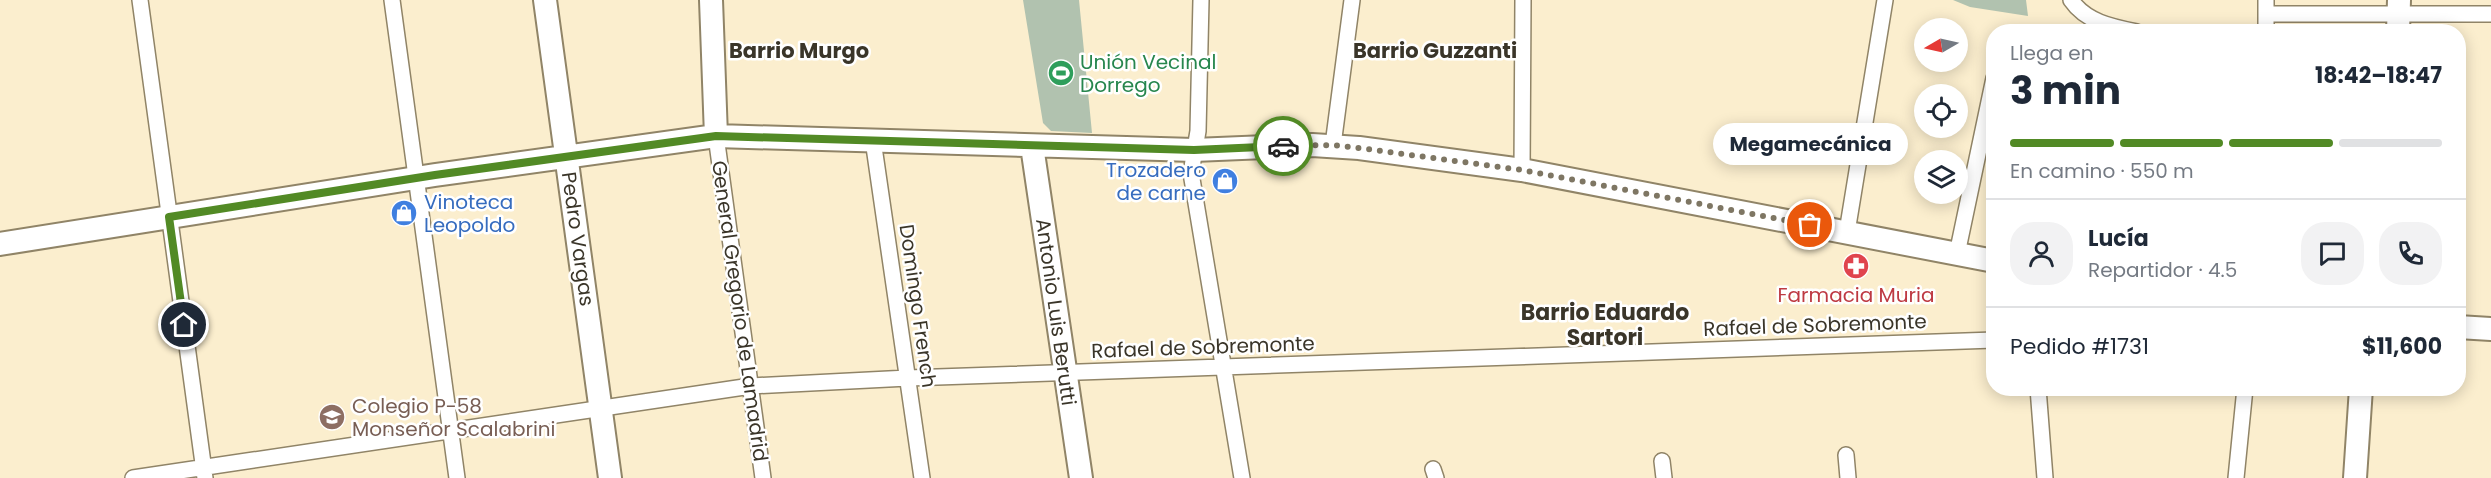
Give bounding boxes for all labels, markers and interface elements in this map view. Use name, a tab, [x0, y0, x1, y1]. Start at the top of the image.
north arrow	[1914, 18, 1968, 72]
map controls	[1914, 18, 1968, 204]
district label: Barrio Murgo	[729, 36, 869, 65]
district label: Barrio Guzzanti	[1353, 36, 1517, 65]
text: Llega en	[2010, 39, 2094, 67]
place label: Unión Vecinal Dorrego	[1080, 48, 1216, 99]
sports icon: Unión Vecinal Dorrego	[1046, 58, 1076, 88]
text: 18:42–18:47	[2315, 60, 2442, 91]
text: 3 min	[2010, 63, 2121, 118]
button: locate	[1914, 84, 1968, 138]
courier	[1253, 116, 1313, 176]
callout: Megamecánica	[1712, 123, 1908, 165]
icon: car	[1267, 130, 1300, 163]
text: Megamecánica	[1729, 130, 1892, 158]
button: layers	[1914, 150, 1968, 204]
place label: Trozadero de carne	[1106, 156, 1206, 207]
text: En camino · 550 m	[2010, 157, 2194, 185]
street label: General Gregorio de Lamadrid	[705, 159, 775, 463]
shop icon: Trozadero de carne	[1210, 166, 1240, 196]
street label: Pedro Vargas	[555, 170, 601, 308]
place label: Vinoteca Leopoldo	[424, 188, 515, 239]
shop icon: Vinoteca Leopoldo	[389, 198, 419, 228]
pin	[1784, 199, 1835, 250]
icon: bag	[1793, 208, 1826, 241]
street label: Antonio Luis Berutti	[1029, 217, 1083, 407]
button: person	[2010, 222, 2073, 285]
button: chat	[2301, 222, 2364, 285]
button: phone	[2379, 222, 2442, 285]
street label: Domingo French	[893, 223, 943, 389]
text: Lucía	[2088, 223, 2149, 254]
pharmacy icon: Farmacia Muria	[1841, 251, 1871, 281]
text: Repartidor · 4.5	[2088, 256, 2237, 284]
place label: Farmacia Muria	[1777, 281, 1935, 309]
district label: Barrio Eduardo Sartori	[1521, 297, 1689, 353]
pin	[158, 299, 209, 350]
street label: Rafael de Sobremonte	[1703, 307, 1927, 343]
icon: home	[167, 308, 200, 341]
street label: Rafael de Sobremonte	[1091, 329, 1315, 365]
text: Pedido #1731	[2010, 331, 2149, 362]
text: $11,600	[2362, 331, 2442, 362]
place label: Colegio P-58 Monseñor Scalabrini	[352, 392, 556, 443]
school or university icon: Colegio P-58 Monseñor Scalabrini	[317, 402, 347, 432]

